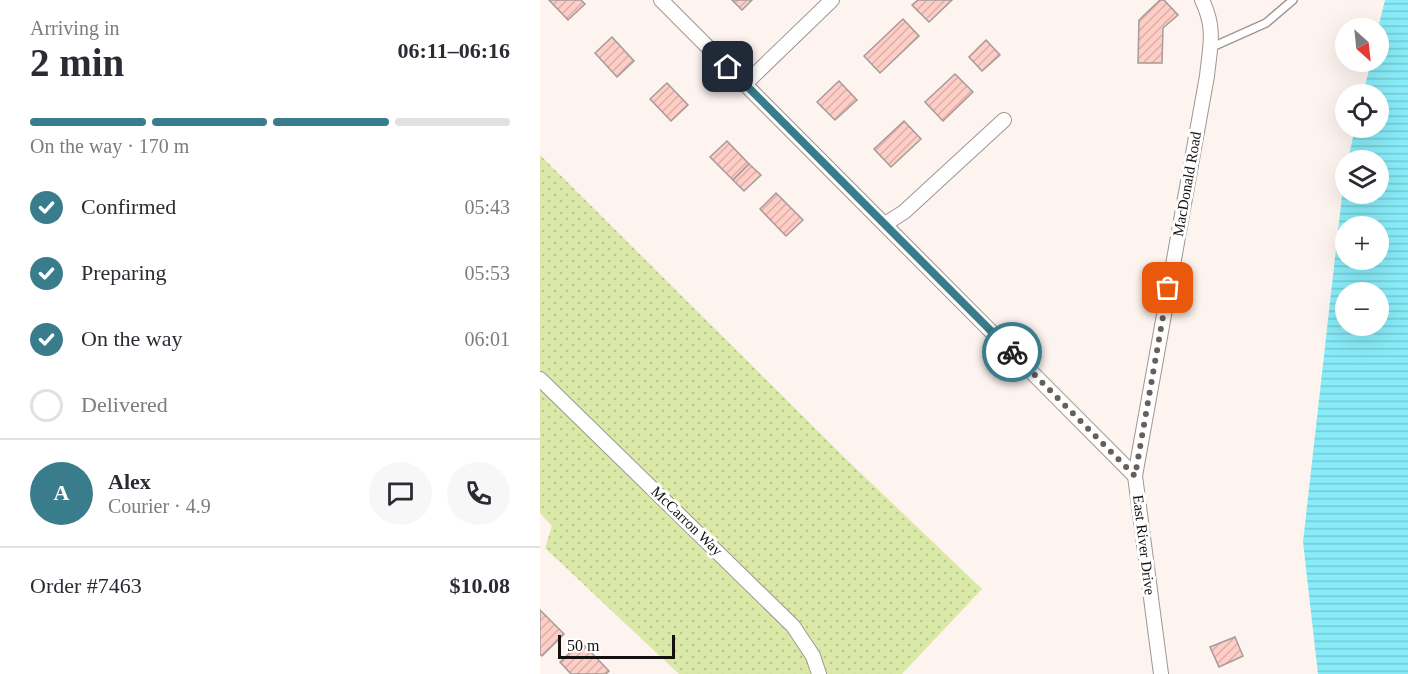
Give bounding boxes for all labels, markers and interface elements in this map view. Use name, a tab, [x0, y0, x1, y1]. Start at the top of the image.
text: Arriving in	[30, 17, 119, 39]
north arrow	[1335, 18, 1389, 72]
map controls	[1335, 18, 1389, 336]
text: 06:11–06:16	[398, 38, 510, 63]
text: 2 min	[30, 41, 124, 84]
pin	[702, 41, 753, 92]
icon: home	[711, 50, 744, 83]
button: locate	[1335, 84, 1389, 138]
street label: MacDonald Road	[1170, 130, 1204, 238]
text: On the way · 170 m	[30, 135, 189, 157]
button: layers	[1335, 150, 1389, 204]
icon: check	[30, 191, 63, 224]
text: Confirmed	[81, 194, 176, 219]
text: 05:43	[464, 196, 510, 218]
button: +	[1335, 216, 1389, 270]
icon: check	[30, 257, 63, 290]
text: Preparing	[81, 260, 167, 285]
text: 05:53	[464, 262, 510, 284]
pin	[1142, 262, 1193, 313]
icon: bag	[1151, 271, 1184, 304]
button: −	[1335, 282, 1389, 336]
courier	[982, 322, 1042, 382]
icon: check	[30, 323, 63, 356]
text: On the way	[81, 326, 182, 351]
text: 06:01	[464, 328, 510, 350]
icon: bike	[996, 336, 1029, 369]
text: Delivered	[81, 392, 168, 417]
button: chat	[369, 462, 432, 525]
button: phone	[447, 462, 510, 525]
text: Alex	[108, 469, 151, 494]
text: A	[54, 480, 69, 505]
street label: McCarron Way	[648, 483, 726, 559]
street label: East River Drive	[1130, 494, 1158, 596]
text: Courier · 4.9	[108, 495, 211, 517]
text: Order #7463	[30, 573, 142, 598]
text: $10.08	[450, 573, 510, 598]
scale bar	[558, 632, 675, 660]
text: 50 m	[567, 637, 599, 654]

